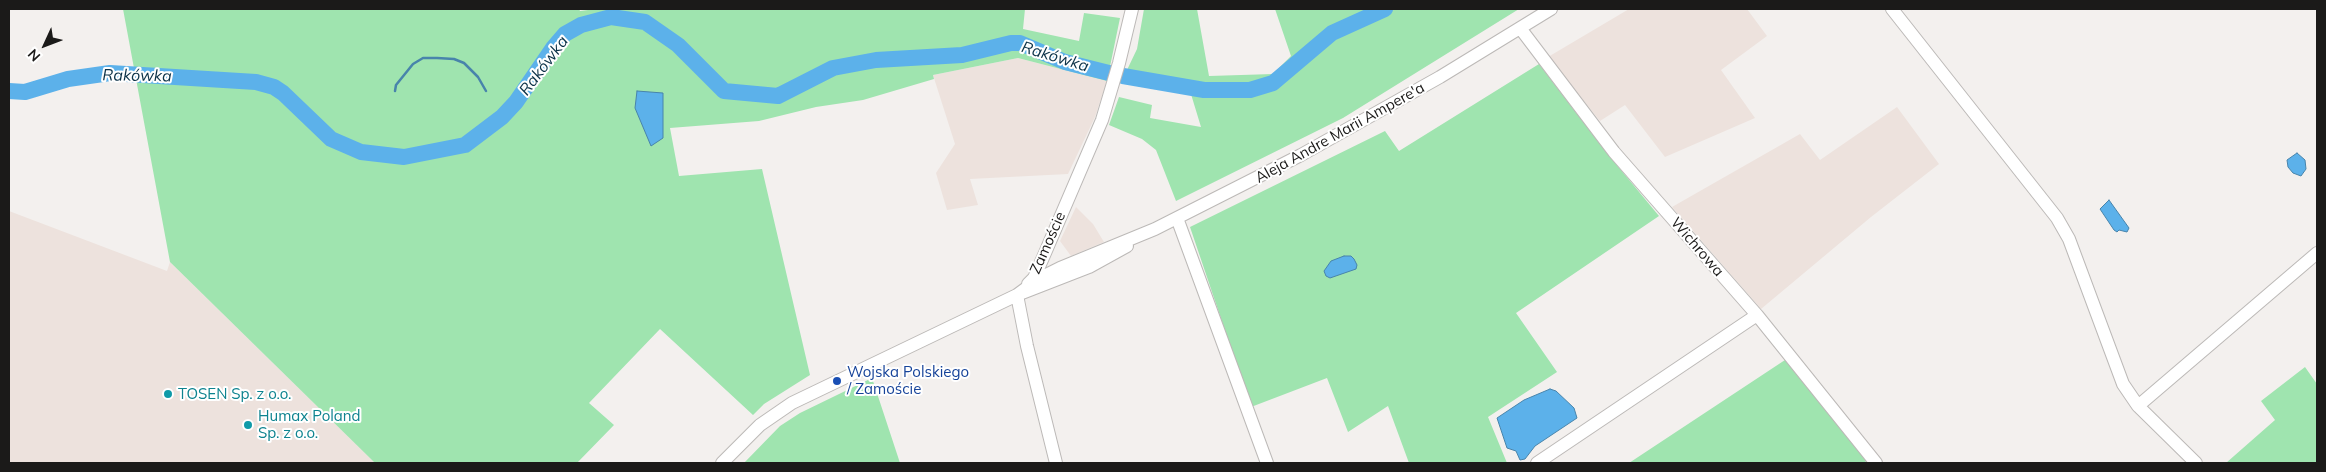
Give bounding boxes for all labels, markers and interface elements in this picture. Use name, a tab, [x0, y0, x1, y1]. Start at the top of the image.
north arrow	[20, 20, 70, 70]
water label: Rakówka	[515, 33, 573, 99]
water label: Rakówka	[1019, 38, 1091, 76]
text: N	[24, 45, 44, 65]
water label: Rakówka	[102, 66, 172, 86]
street label: Aleja Andre Marii Ampere'a	[1252, 79, 1428, 187]
street label: Zamoście	[1026, 209, 1070, 277]
street label: Wichrowa	[1667, 214, 1727, 280]
place label: Wojska Polskiego / Zamoście	[847, 363, 969, 398]
marker: Wojska Polskiego / Zamoście	[831, 375, 843, 387]
place label: TOSEN Sp. z o.o.	[178, 385, 291, 403]
marker: TOSEN Sp. z o.o.	[162, 388, 174, 400]
place label: Humax Poland Sp. z o.o.	[258, 407, 361, 442]
marker: Humax Poland Sp. z o.o.	[242, 419, 254, 431]

